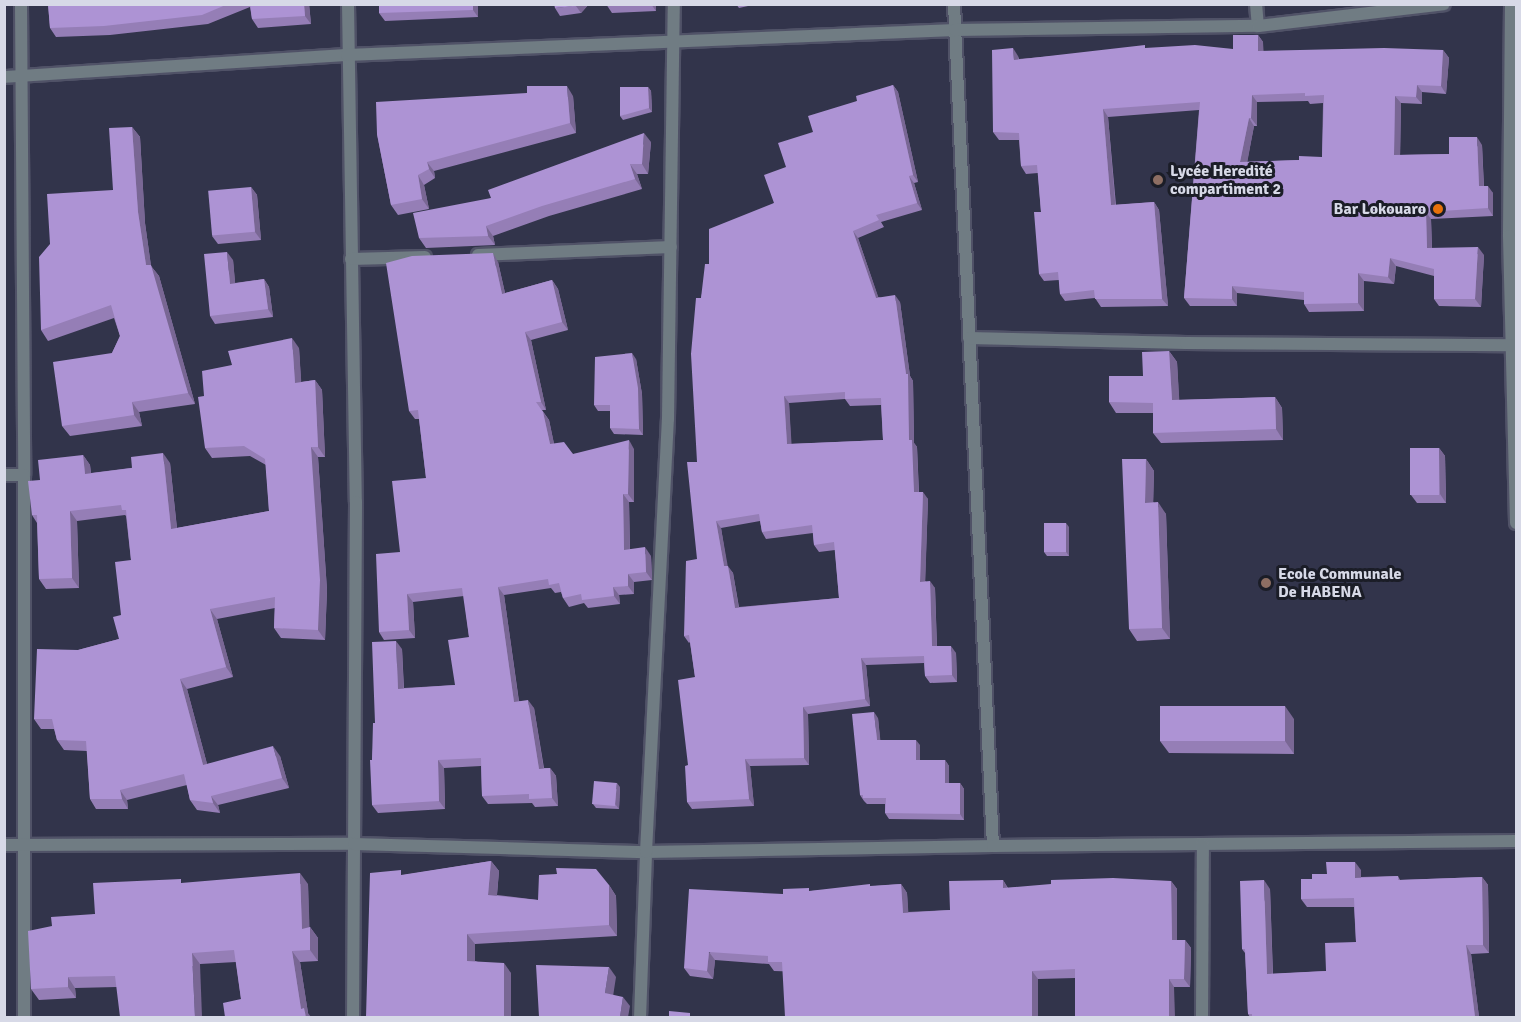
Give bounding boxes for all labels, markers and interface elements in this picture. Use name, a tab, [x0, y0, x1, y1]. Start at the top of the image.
place label: Lycée Heredité compartiment 2	[1170, 161, 1281, 199]
marker: Lycée Heredité compartiment 2	[1151, 173, 1165, 187]
place label: Bar Lokouaro	[1334, 199, 1426, 219]
marker: Bar Lokouaro	[1431, 202, 1445, 216]
place label: Ecole Communale De HABENA	[1278, 564, 1402, 602]
marker: Ecole Communale De HABENA	[1259, 576, 1273, 590]

